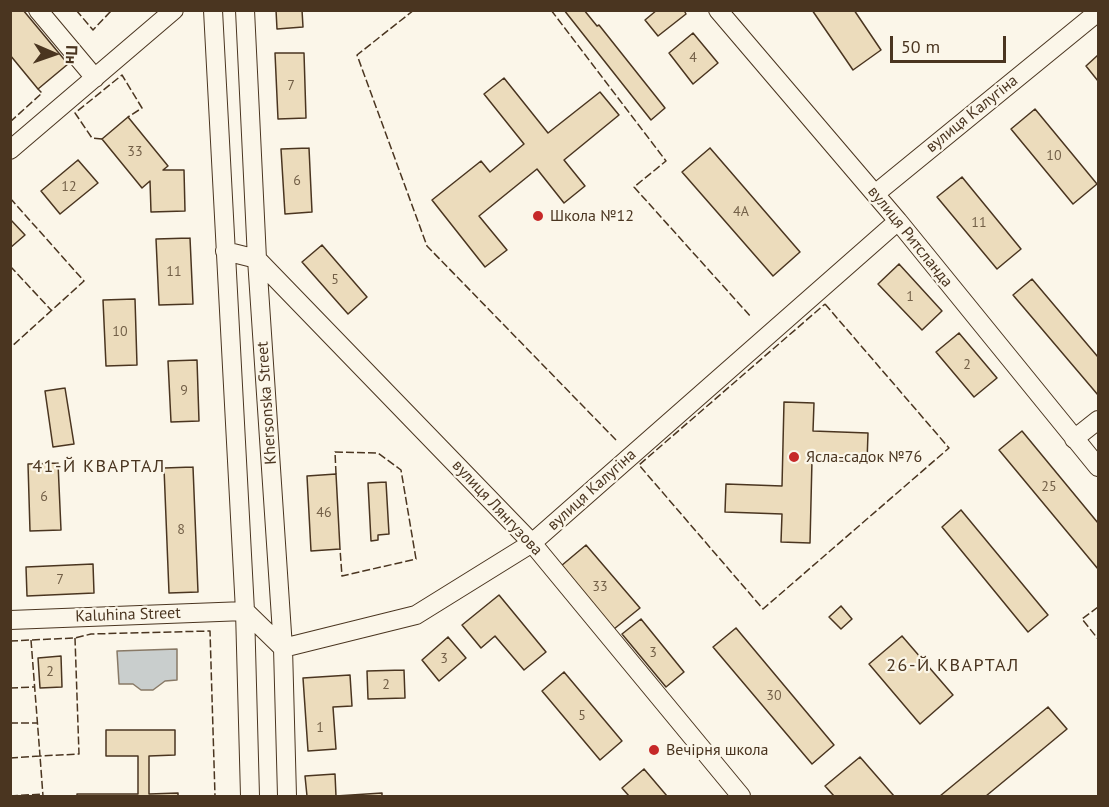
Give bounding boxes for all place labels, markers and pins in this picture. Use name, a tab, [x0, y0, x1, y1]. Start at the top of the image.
place label: Школа №12	[550, 206, 634, 226]
marker: Школа №12	[531, 209, 545, 223]
place label: Ясла-садок №76	[806, 447, 922, 467]
marker: Ясла-садок №76	[787, 450, 801, 464]
place label: Вечірня школа	[666, 740, 768, 760]
marker: Вечірня школа	[647, 743, 661, 757]

